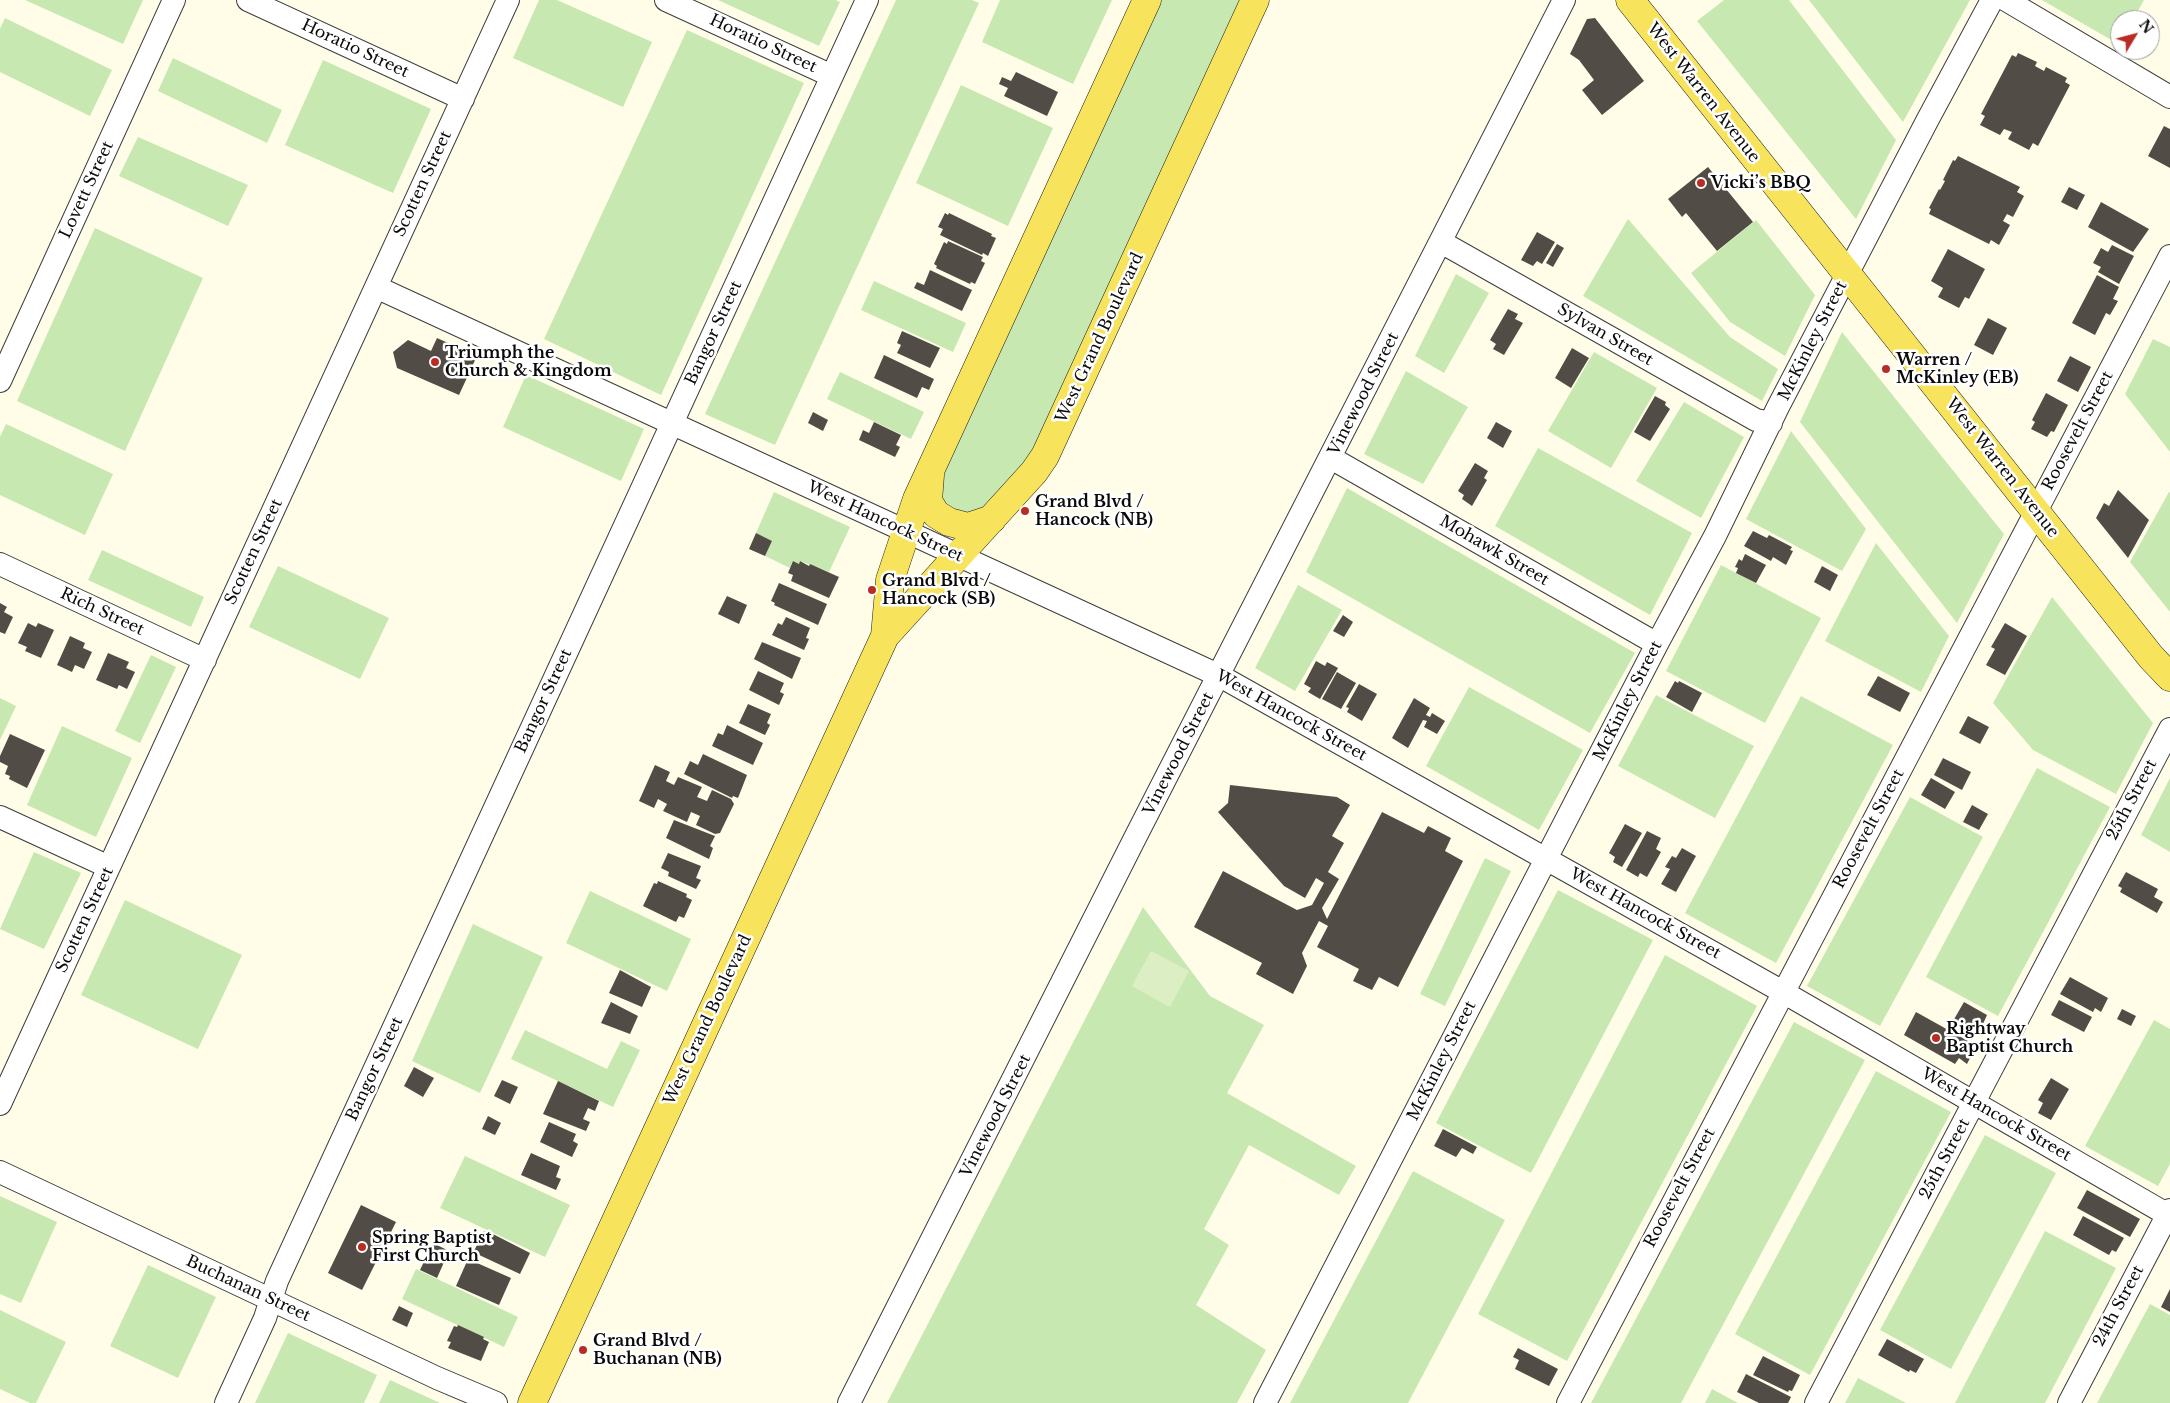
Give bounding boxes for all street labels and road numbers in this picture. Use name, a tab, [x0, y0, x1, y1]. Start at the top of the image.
street label: Horatio Street	[706, 11, 820, 77]
street label: Horatio Street	[298, 16, 412, 82]
street label: West Warren Avenue	[1643, 19, 1763, 167]
street label: Scotten Street	[390, 128, 456, 240]
street label: Lovett Street	[56, 138, 118, 242]
street label: West Grand Boulevard	[1052, 250, 1148, 426]
street label: Bangor Street	[682, 278, 746, 388]
street label: McKinley Street	[1775, 278, 1851, 404]
street label: Sylvan Street	[1554, 300, 1656, 370]
street label: Vinewood Street	[1325, 329, 1403, 459]
street label: Roosevelt Street	[2039, 368, 2117, 494]
street label: West Warren Avenue	[1942, 394, 2062, 542]
street label: West Hancock Street	[804, 477, 966, 567]
street label: Scotten Street	[221, 496, 287, 608]
street label: Mohawk Street	[1436, 512, 1552, 590]
street label: Rich Street	[57, 584, 147, 640]
street label: McKinley Street	[1590, 638, 1666, 764]
street label: Bangor Street	[512, 646, 576, 756]
street label: West Hancock Street	[1212, 667, 1370, 765]
street label: Vinewood Street	[1140, 689, 1218, 819]
street label: 25th Street	[2103, 756, 2161, 844]
street label: Roosevelt Street	[1830, 766, 1908, 892]
street label: Scotten Street	[52, 864, 118, 976]
street label: West Hancock Street	[1566, 865, 1724, 963]
street label: West Grand Boulevard	[660, 932, 756, 1108]
street label: McKinley Street	[1404, 998, 1480, 1124]
street label: Bangor Street	[343, 1014, 407, 1124]
street label: Vinewood Street	[957, 1051, 1035, 1181]
street label: West Hancock Street	[1918, 1064, 2074, 1166]
street label: 25th Street	[1916, 1115, 1974, 1203]
street label: Roosevelt Street	[1641, 1125, 1719, 1251]
street label: Buchanan Street	[183, 1252, 313, 1326]
street label: 24th Street	[2090, 1262, 2148, 1350]

